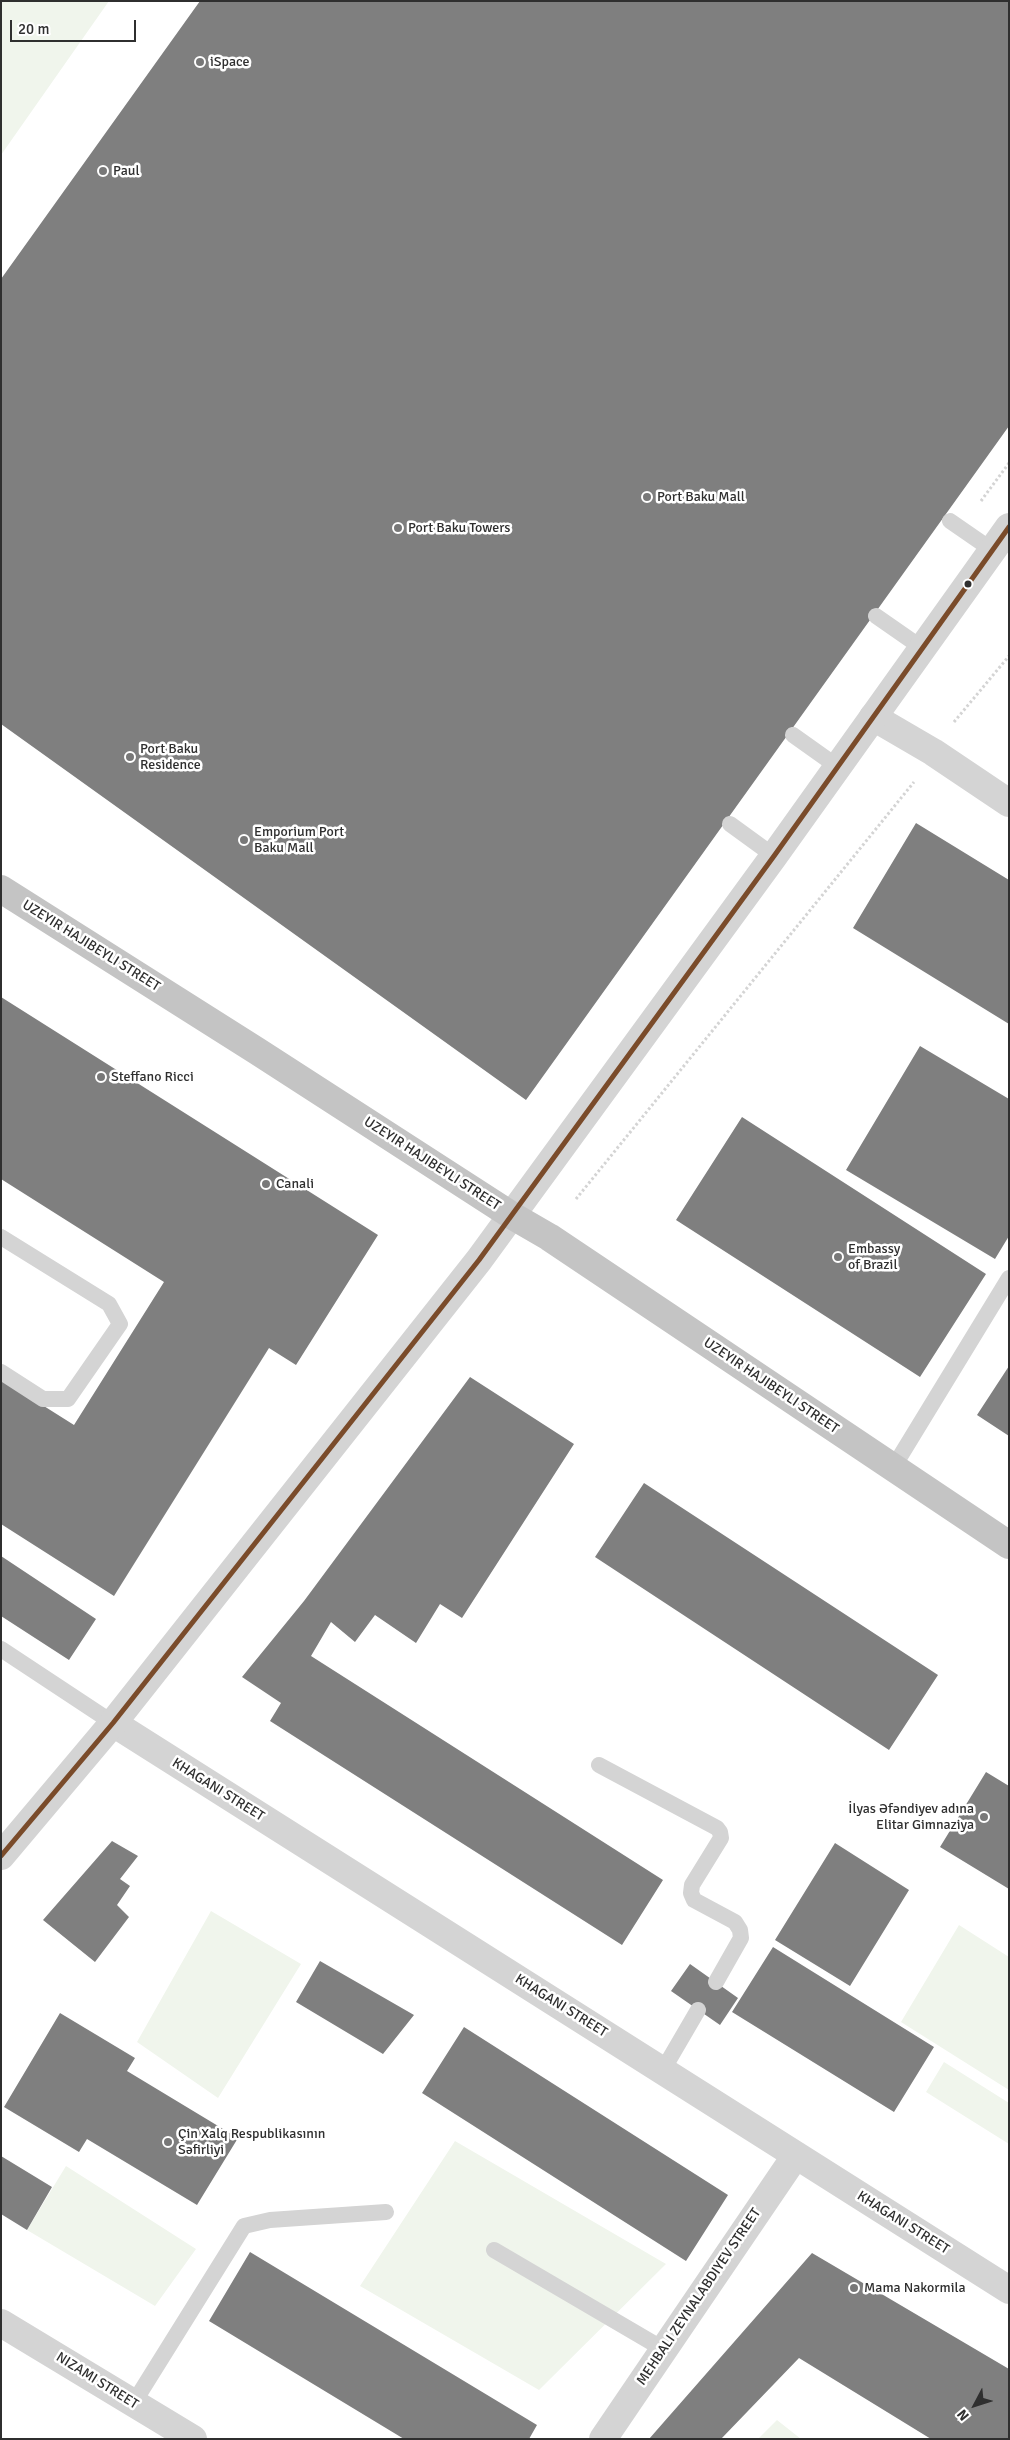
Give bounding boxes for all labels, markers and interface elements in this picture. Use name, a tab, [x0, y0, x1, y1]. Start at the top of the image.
scale bar	[12, 10, 139, 42]
text: 20 m	[18, 20, 49, 38]
place label: iSpace	[210, 54, 250, 70]
marker: iSpace	[194, 56, 206, 68]
place label: Paul	[113, 163, 140, 179]
marker: Paul	[97, 165, 109, 177]
place label: Port Baku Mall	[657, 489, 745, 505]
marker: Port Baku Mall	[641, 491, 653, 503]
place label: Port Baku Towers	[408, 520, 510, 536]
marker: Port Baku Towers	[392, 522, 404, 534]
unlabelled marker	[963, 579, 973, 589]
place label: Port Baku Residence	[140, 741, 201, 774]
marker: Port Baku Residence	[124, 751, 136, 763]
place label: Emporium Port Baku Mall	[254, 824, 344, 856]
marker: Emporium Port Baku Mall	[238, 834, 250, 846]
street label: UZEYIR HAJIBEYLI STREET	[19, 897, 163, 995]
place label: Steffano Ricci	[111, 1069, 194, 1085]
marker: Steffano Ricci	[95, 1071, 107, 1083]
street label: UZEYIR HAJIBEYLI STREET	[361, 1114, 503, 1214]
place label: Canali	[276, 1176, 314, 1192]
marker: Canali	[260, 1178, 272, 1190]
place label: Embassy of Brazil	[848, 1241, 900, 1274]
marker: Embassy of Brazil	[832, 1251, 844, 1263]
street label: UZEYIR HAJIBEYLI STREET	[700, 1334, 842, 1438]
street label: KHAGANI STREET	[169, 1755, 267, 1825]
place label: İlyas Əfəndiyev adına Elitar Gimnaziya	[848, 1801, 974, 1834]
marker: İlyas Əfəndiyev adına Elitar Gimnaziya	[978, 1811, 990, 1823]
street label: KHAGANI STREET	[512, 1971, 610, 2041]
place label: Çin Xalq Respublikasının Səfirliyi	[178, 2126, 325, 2158]
marker: Çin Xalq Respublikasının Səfirliyi	[162, 2136, 174, 2148]
street label: KHAGANI STREET	[854, 2188, 952, 2258]
street label: MEHBALI ZEYNALABDIYEV STREET	[633, 2205, 765, 2389]
place label: Mama Nakormila	[864, 2280, 966, 2296]
marker: Mama Nakormila	[848, 2282, 860, 2294]
street label: NIZAMI STREET	[53, 2349, 141, 2413]
north arrow	[950, 2380, 1000, 2430]
text: N	[953, 2406, 973, 2424]

